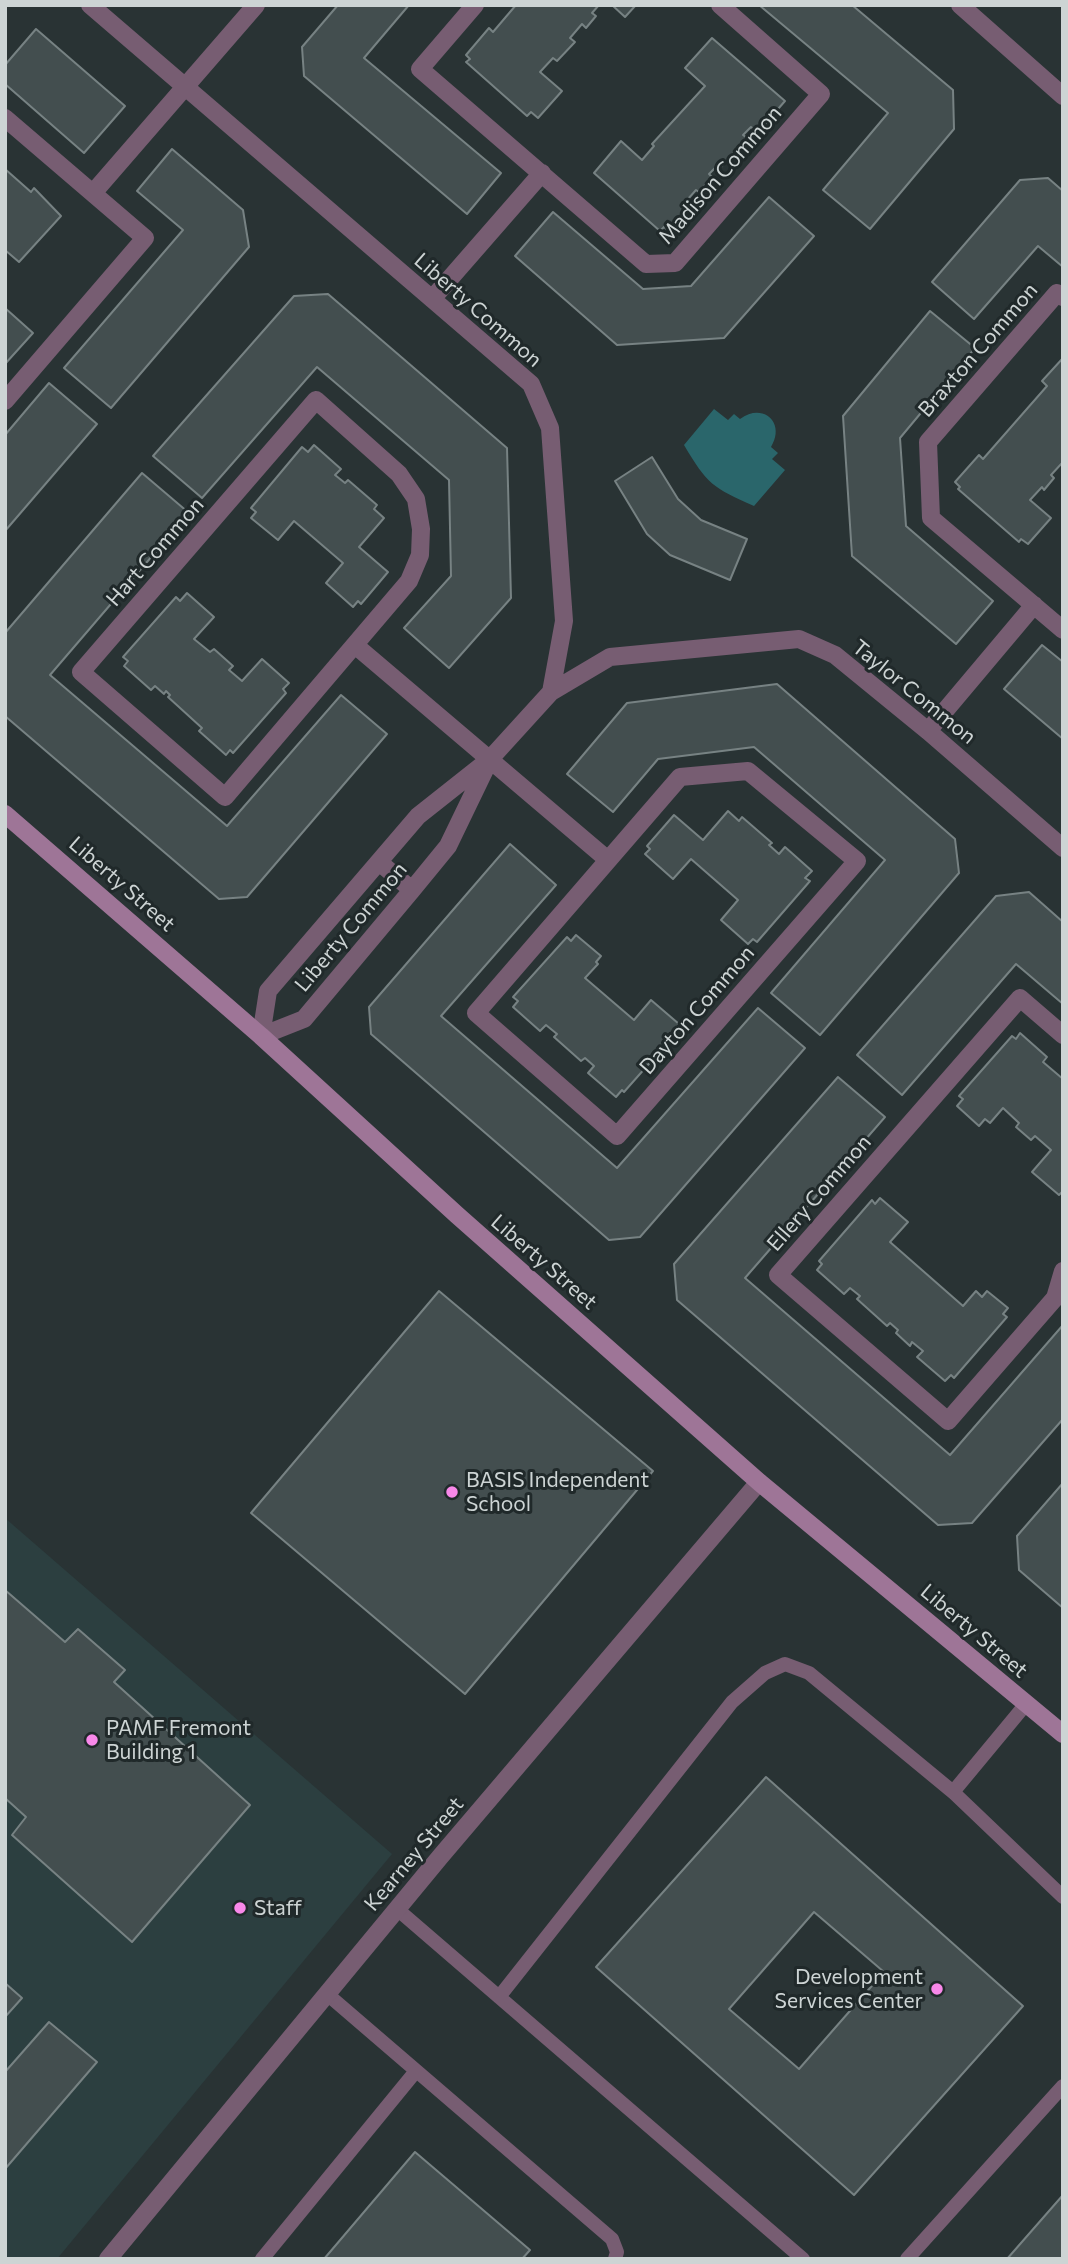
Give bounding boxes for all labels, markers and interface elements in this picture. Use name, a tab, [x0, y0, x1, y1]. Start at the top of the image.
street label: Madison Common	[653, 101, 787, 249]
street label: Liberty Common	[409, 248, 547, 372]
street label: Braxton Common	[913, 278, 1043, 422]
street label: Hart Common	[101, 492, 209, 612]
street label: Taylor Common	[847, 634, 981, 750]
street label: Liberty Street	[64, 831, 180, 937]
street label: Liberty Common	[290, 857, 412, 997]
street label: Dayton Common	[634, 940, 760, 1080]
street label: Ellery Common	[762, 1130, 876, 1256]
street label: Liberty Street	[486, 1209, 602, 1315]
place label: BASIS Independent School	[466, 1467, 649, 1517]
marker: BASIS Independent School	[444, 1484, 460, 1500]
street label: Liberty Street	[915, 1579, 1033, 1683]
place label: PAMF Fremont Building 1	[106, 1715, 251, 1765]
marker: PAMF Fremont Building 1	[84, 1732, 100, 1748]
street label: Kearney Street	[359, 1792, 469, 1916]
place label: Staff	[254, 1895, 302, 1921]
marker: Staff	[232, 1900, 248, 1916]
place label: Development Services Center	[775, 1964, 923, 2014]
marker: Development Services Center	[929, 1981, 945, 1997]

